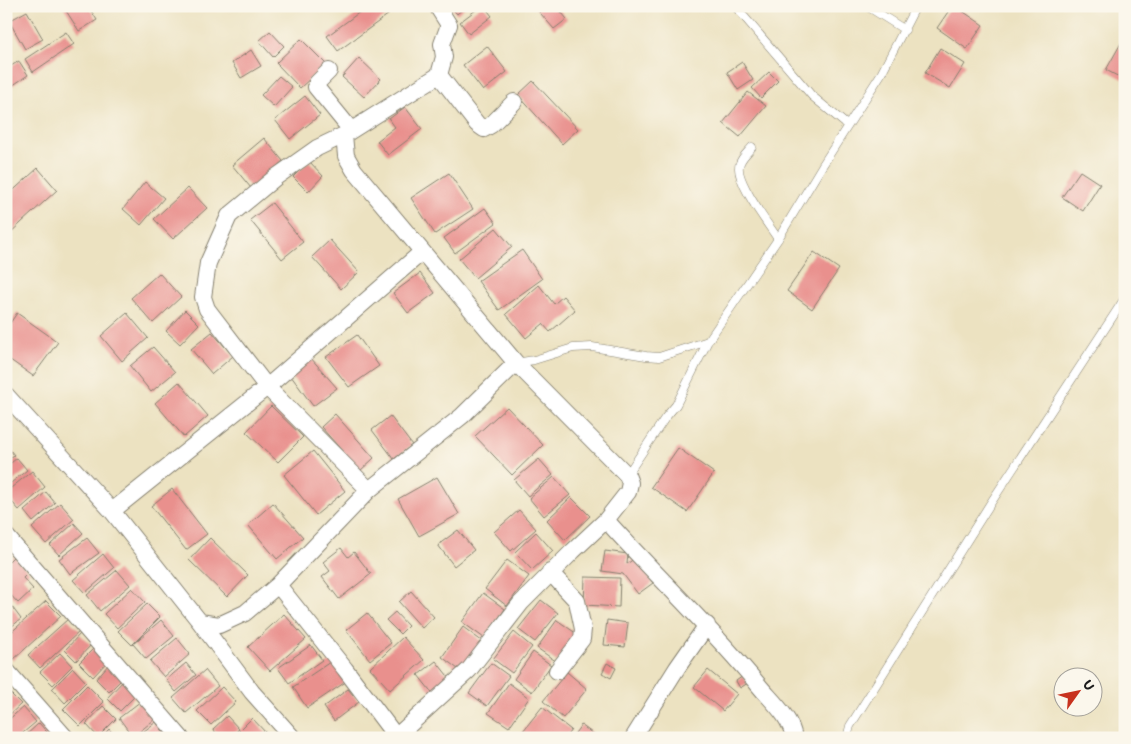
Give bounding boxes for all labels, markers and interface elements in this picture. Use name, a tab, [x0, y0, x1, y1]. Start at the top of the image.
north arrow	[1054, 666, 1104, 716]
text: U	[1079, 677, 1098, 694]

